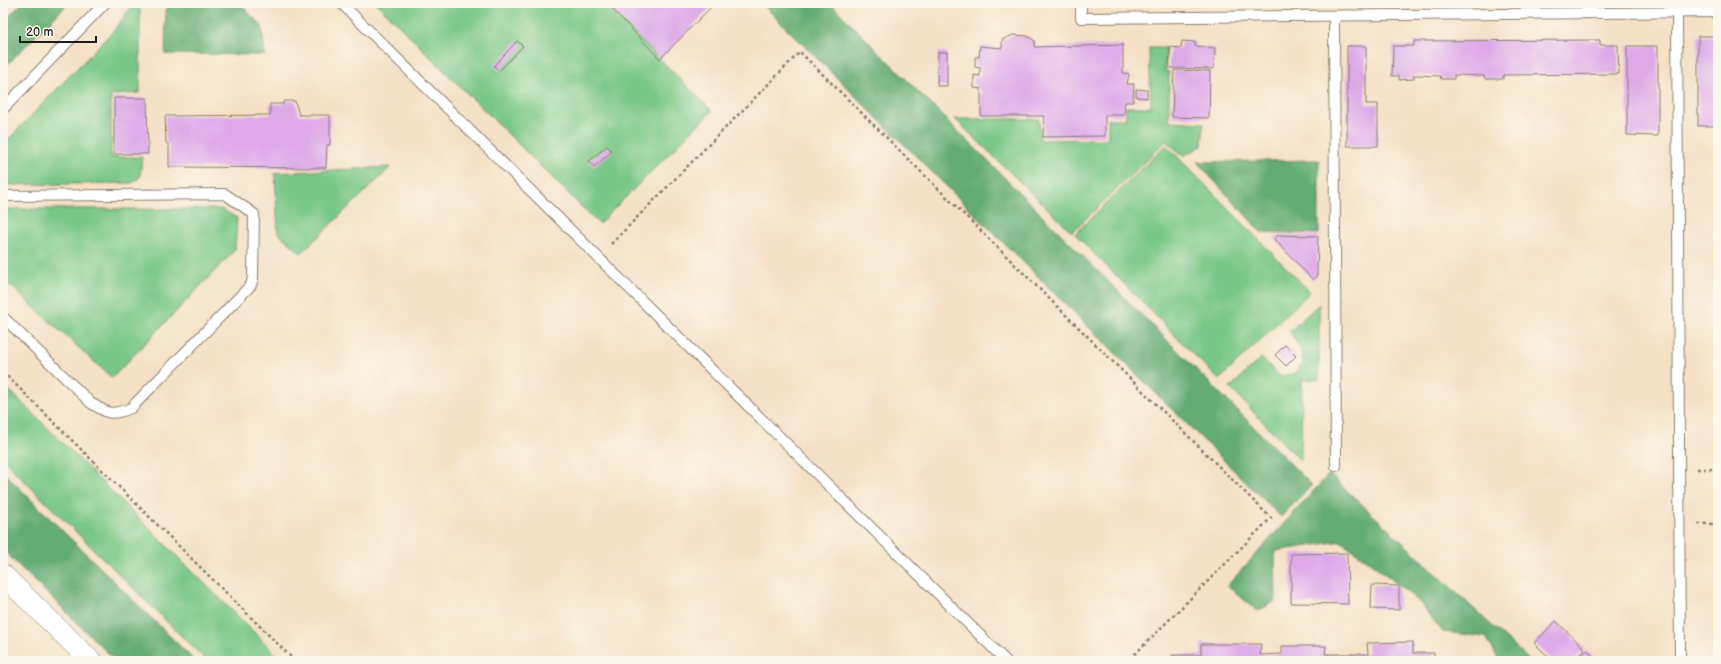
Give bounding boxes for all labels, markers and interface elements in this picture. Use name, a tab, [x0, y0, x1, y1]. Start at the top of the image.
scale bar	[20, 18, 96, 44]
text: 20 m	[26, 25, 53, 40]

